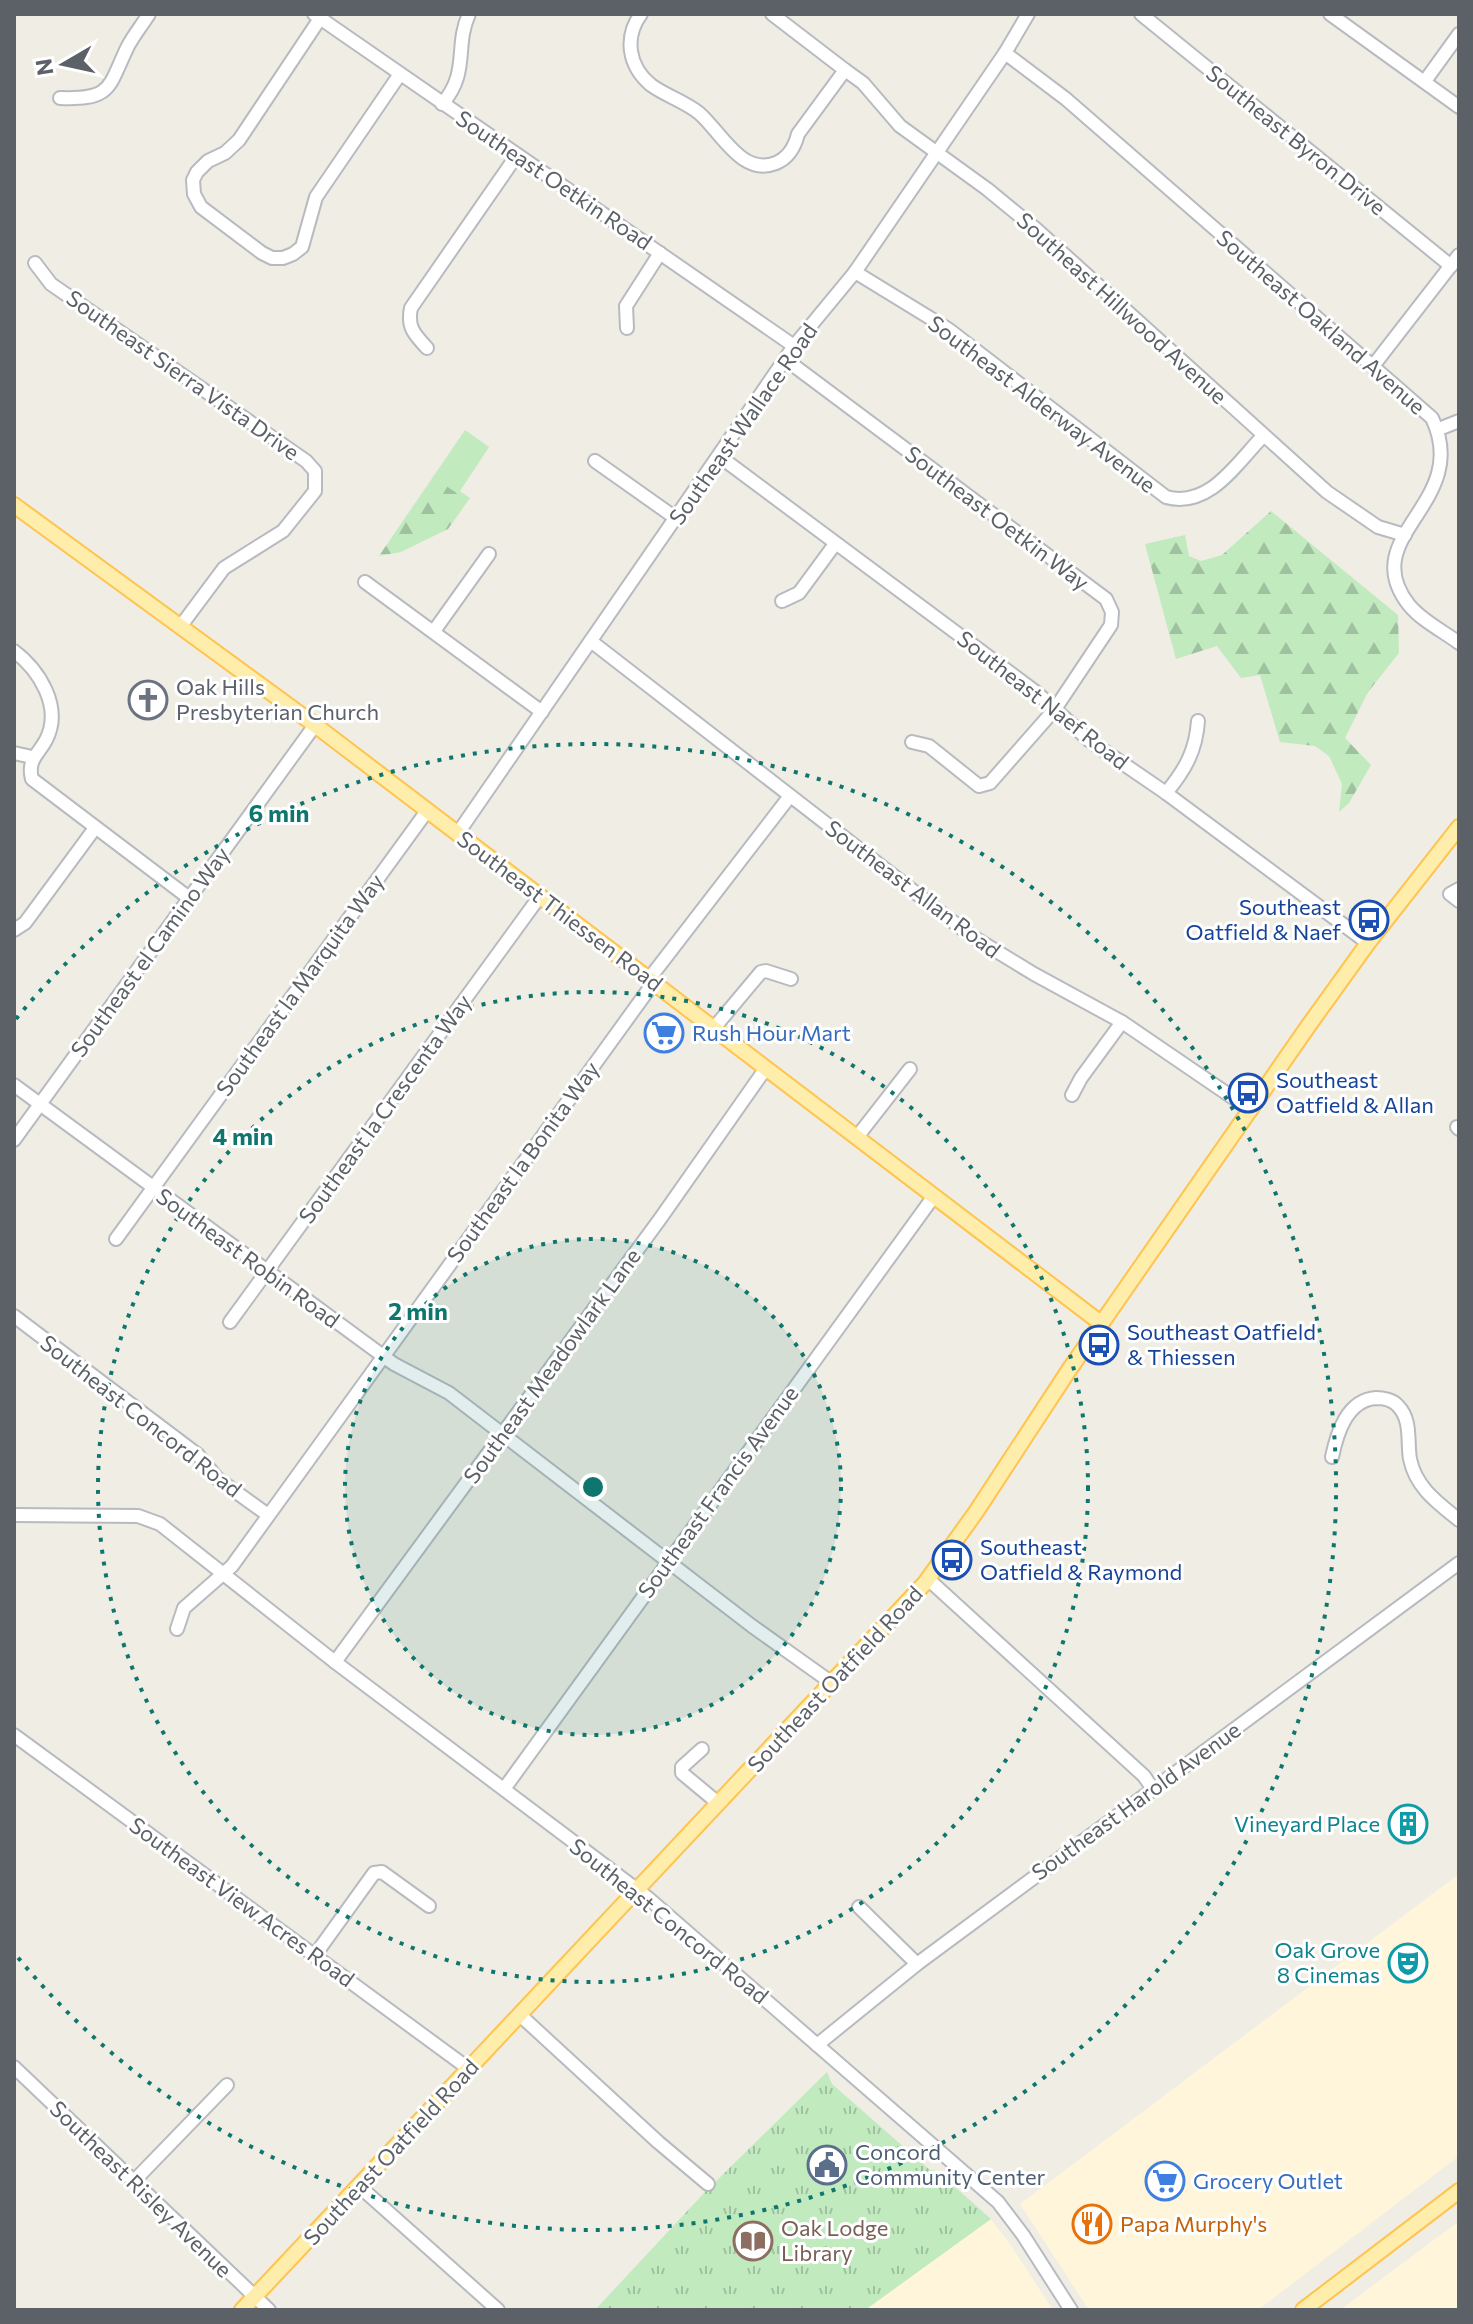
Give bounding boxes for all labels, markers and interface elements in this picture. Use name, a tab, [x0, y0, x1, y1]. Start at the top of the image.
north arrow	[24, 24, 104, 104]
text: N	[29, 57, 58, 77]
street label: Southeast Byron Drive	[1201, 59, 1392, 220]
street label: Southeast Oetkin Road	[451, 104, 657, 255]
street label: Southeast Hillwood Avenue	[1012, 206, 1233, 409]
street label: Southeast Oakland Avenue	[1211, 224, 1431, 420]
street label: Southeast Sierra Vista Drive	[62, 284, 305, 465]
street label: Southeast Alderway Avenue	[923, 309, 1161, 498]
street label: Southeast Wallace Road	[663, 318, 822, 530]
street label: Southeast Oetkin Way	[900, 440, 1094, 595]
street label: Southeast Naef Road	[952, 624, 1134, 775]
place label: Oak Hills Presbyterian Church	[176, 673, 379, 725]
church icon: Oak Hills Presbyterian Church	[127, 679, 169, 721]
text: 6 min	[249, 798, 309, 827]
street label: Southeast Allan Road	[820, 814, 1006, 963]
street label: Southeast Thiessen Road	[452, 825, 668, 997]
street label: Southeast el Camino Way	[64, 841, 235, 1062]
street label: Southeast la Marquita Way	[210, 868, 389, 1101]
place label: Southeast Oatfield & Naef	[1185, 893, 1341, 945]
bus stop icon: Southeast Oatfield & Naef	[1348, 899, 1390, 941]
street label: Southeast la Crescenta Way	[292, 989, 477, 1228]
supermarket icon: Rush Hour Mart	[643, 1012, 685, 1054]
place label: Rush Hour Mart	[692, 1019, 851, 1046]
street label: Southeast la Bonita Way	[441, 1056, 605, 1267]
place label: Southeast Oatfield & Allan	[1276, 1066, 1434, 1118]
bus stop icon: Southeast Oatfield & Allan	[1227, 1072, 1269, 1114]
text: 4 min	[213, 1121, 273, 1150]
street label: Southeast Robin Road	[151, 1182, 345, 1333]
street label: Southeast Meadowlark Lane	[457, 1243, 646, 1488]
text: 2 min	[388, 1296, 448, 1325]
place label: Southeast Oatfield & Thiessen	[1127, 1318, 1316, 1370]
bus stop icon: Southeast Oatfield & Thiessen	[1078, 1324, 1120, 1366]
street label: Southeast Concord Road	[35, 1329, 247, 1503]
street label: Southeast Francis Avenue	[632, 1380, 804, 1603]
centre of rings	[579, 1473, 607, 1501]
place label: Southeast Oatfield & Raymond	[980, 1533, 1182, 1585]
bus stop icon: Southeast Oatfield & Raymond	[931, 1539, 973, 1581]
street label: Southeast Oatfield Road	[741, 1580, 928, 1777]
street label: Southeast Harold Avenue	[1026, 1716, 1245, 1885]
building icon: Vineyard Place	[1387, 1803, 1429, 1845]
place label: Vineyard Place	[1234, 1810, 1380, 1837]
street label: Southeast View Acres Road	[125, 1811, 360, 1992]
street label: Southeast Concord Road	[565, 1832, 774, 2009]
place label: Oak Grove 8 Cinemas	[1275, 1936, 1380, 1988]
theatre icon: Oak Grove 8 Cinemas	[1387, 1942, 1429, 1984]
street label: Southeast Oatfield Road	[297, 2053, 484, 2250]
street label: Southeast Risley Avenue	[45, 2095, 238, 2283]
place label: Concord Community Center	[855, 2138, 1046, 2190]
public building icon: Concord Community Center	[806, 2144, 848, 2186]
supermarket icon: Grocery Outlet	[1144, 2160, 1186, 2202]
place label: Grocery Outlet	[1193, 2167, 1343, 2194]
restaurant icon: Papa Murphy's	[1071, 2203, 1113, 2245]
place label: Papa Murphy's	[1120, 2210, 1267, 2237]
place label: Oak Lodge Library	[781, 2214, 888, 2266]
library icon: Oak Lodge Library	[732, 2220, 774, 2262]

